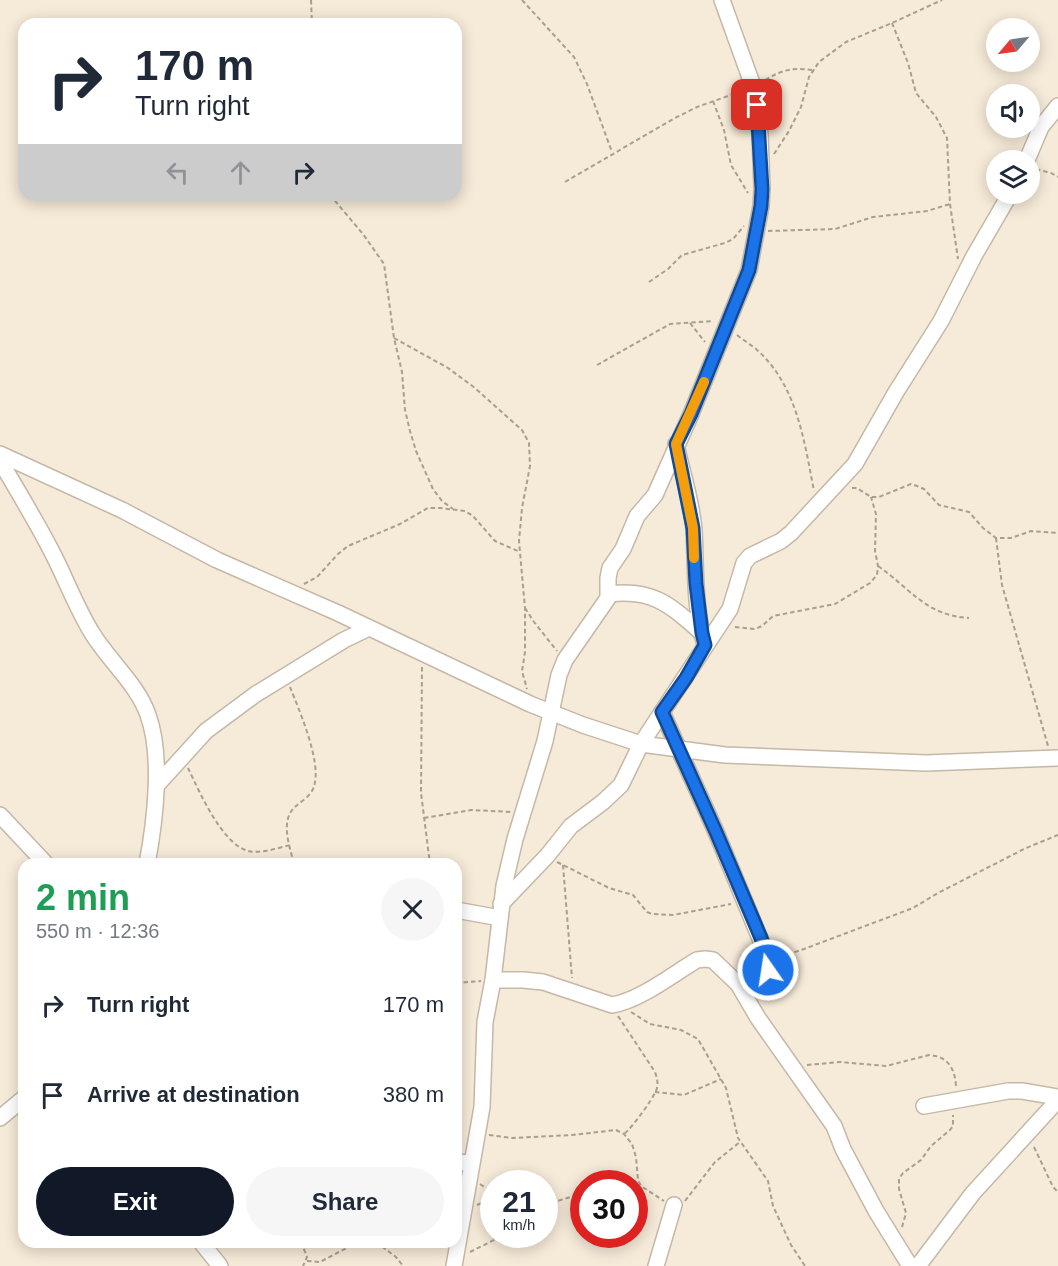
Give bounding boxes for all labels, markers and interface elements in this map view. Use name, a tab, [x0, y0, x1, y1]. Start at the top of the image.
north arrow	[986, 18, 1040, 72]
map controls	[986, 18, 1040, 204]
icon: right	[36, 42, 114, 120]
text: 170 m	[135, 42, 254, 89]
pin	[731, 79, 782, 130]
button: sound	[986, 84, 1040, 138]
icon: arrive	[740, 88, 773, 121]
text: Turn right	[135, 91, 250, 121]
button: layers	[986, 150, 1040, 204]
icon: left	[161, 156, 194, 189]
icon: ahead	[224, 156, 257, 189]
icon: right	[287, 156, 320, 189]
text: 2 min	[36, 877, 130, 918]
button: close	[381, 878, 444, 941]
text: 550 m · 12:36	[36, 920, 159, 942]
position arrow	[736, 938, 800, 1002]
icon: right	[36, 989, 69, 1022]
text: Turn right	[87, 992, 189, 1017]
text: 170 m	[383, 992, 444, 1017]
icon: arrive	[36, 1079, 69, 1112]
text: Arrive at destination	[87, 1082, 300, 1107]
text: 380 m	[383, 1082, 444, 1107]
button: Exit	[36, 1167, 234, 1236]
button: Share	[246, 1167, 444, 1236]
speed limit sign: 30	[570, 1170, 648, 1248]
text: 21	[502, 1185, 536, 1218]
text: km/h	[503, 1216, 535, 1233]

